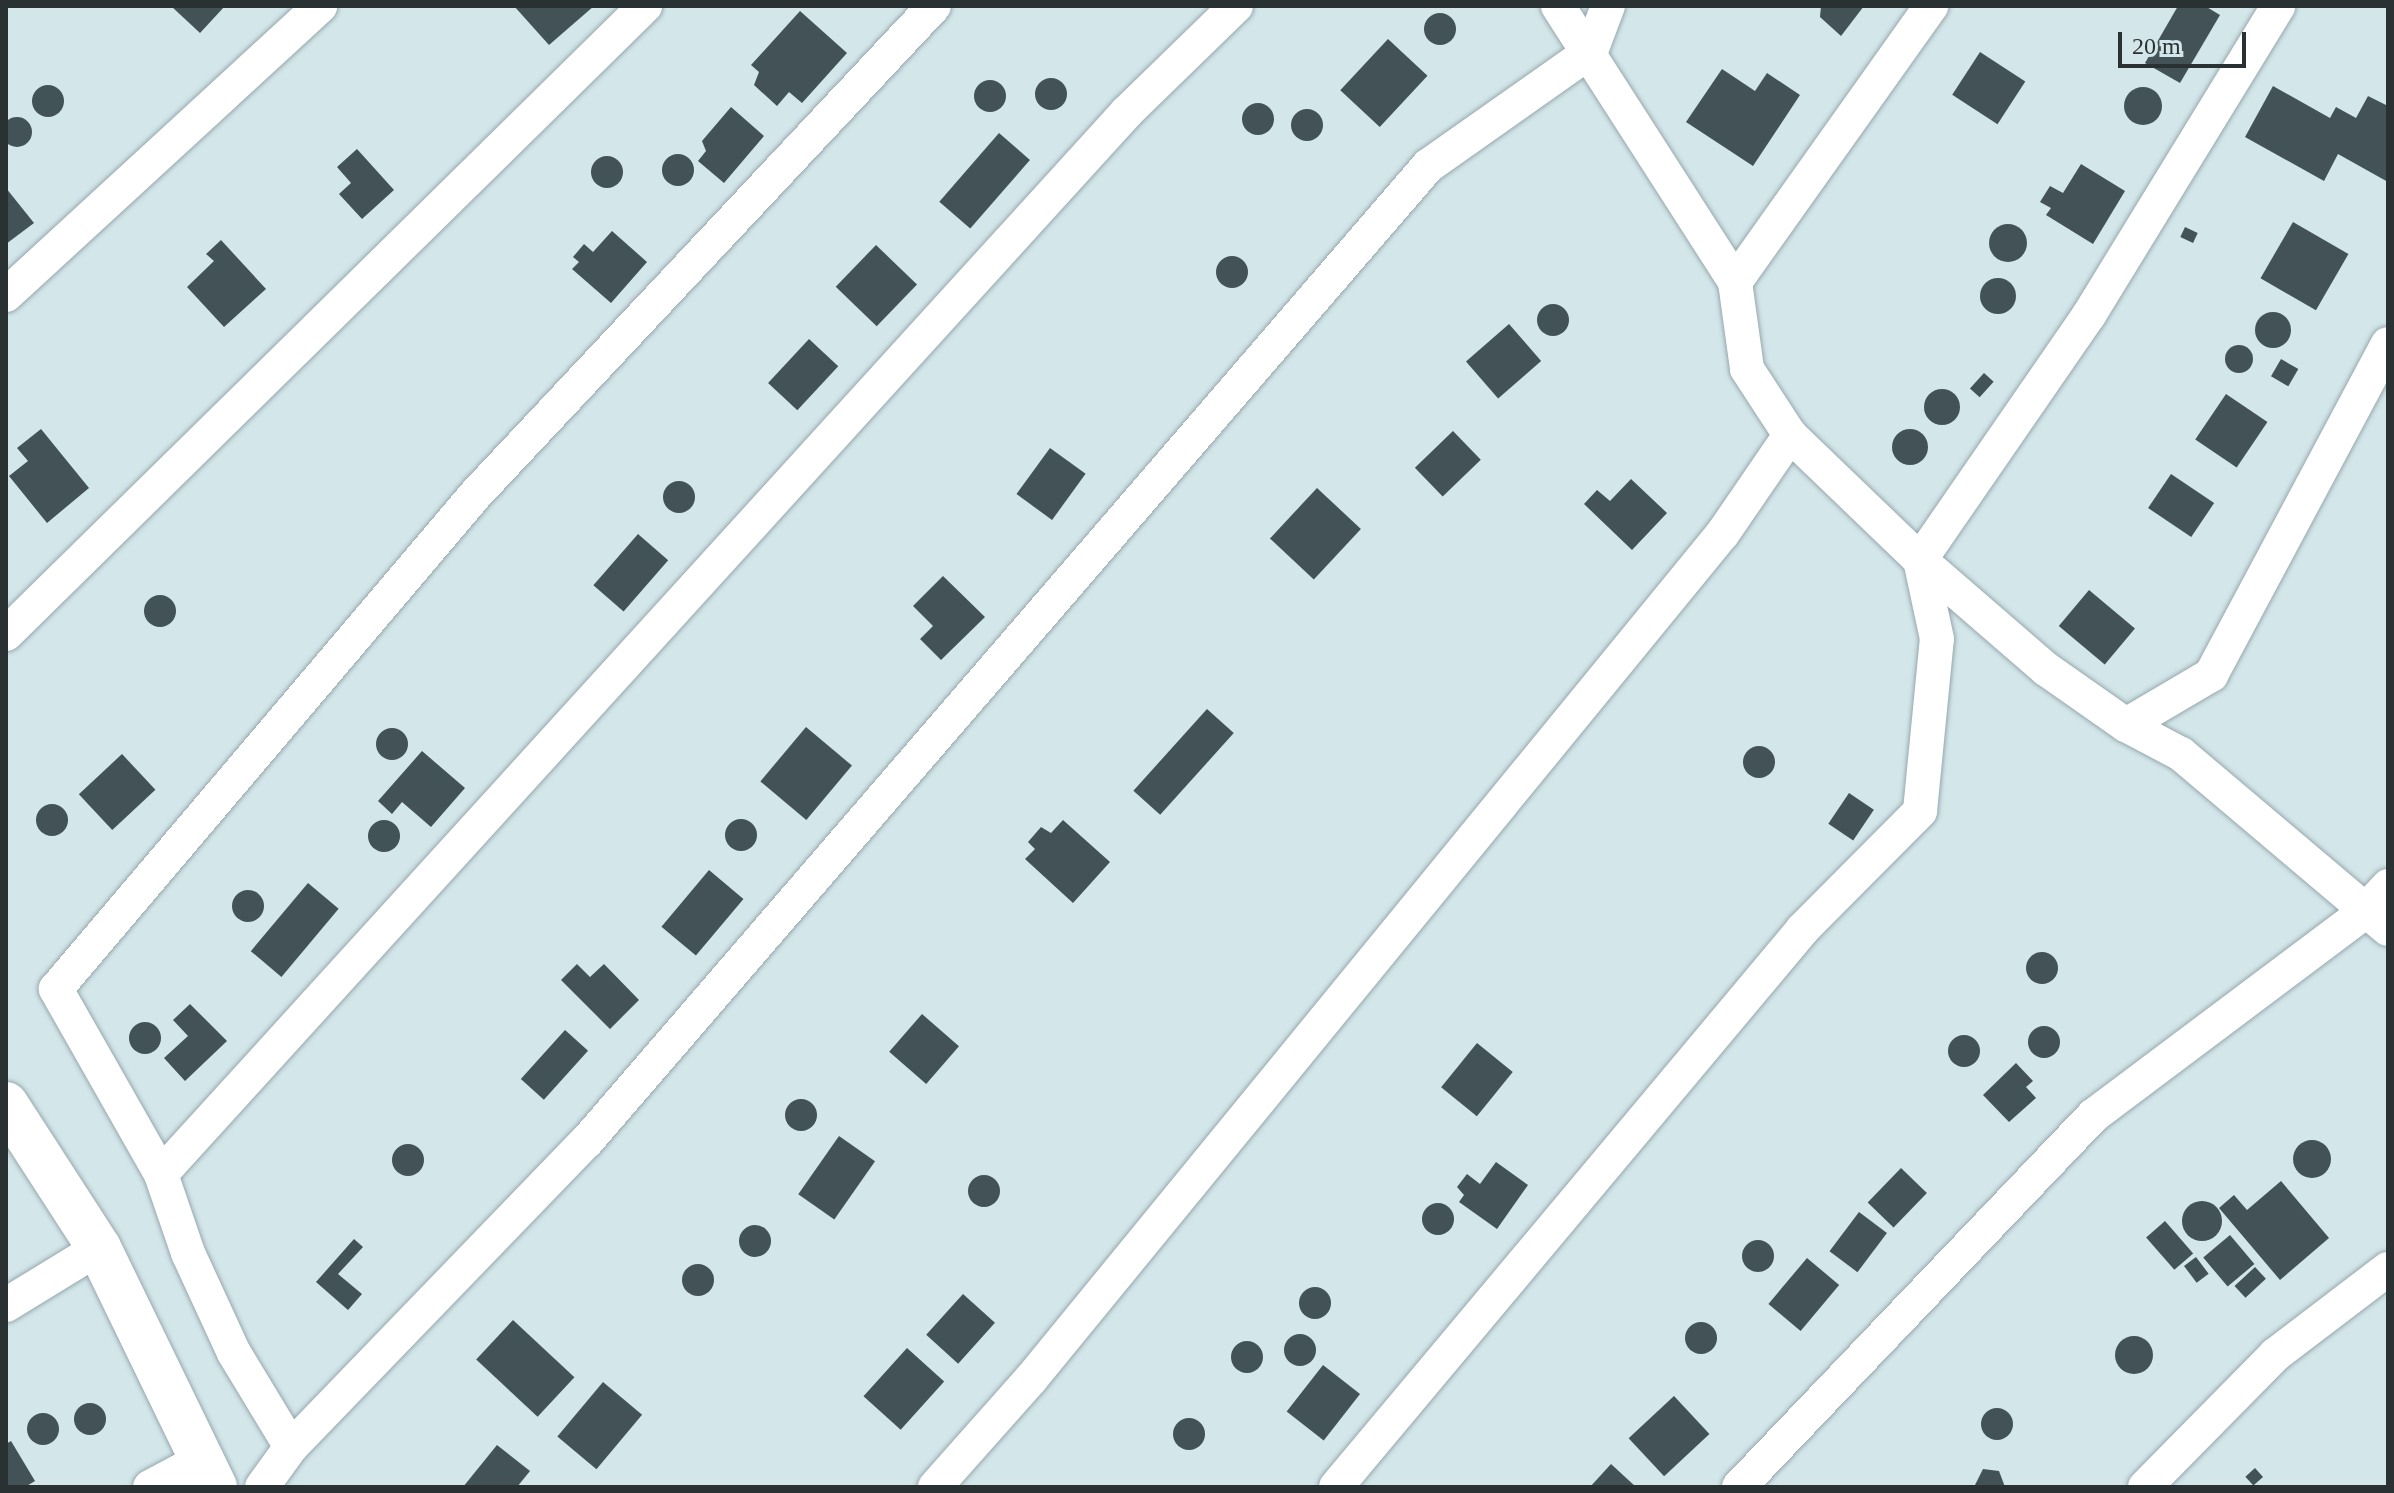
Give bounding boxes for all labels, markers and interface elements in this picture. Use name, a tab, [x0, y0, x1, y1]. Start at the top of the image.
scale bar	[2122, 16, 2250, 66]
text: 20 m	[2132, 33, 2181, 59]

